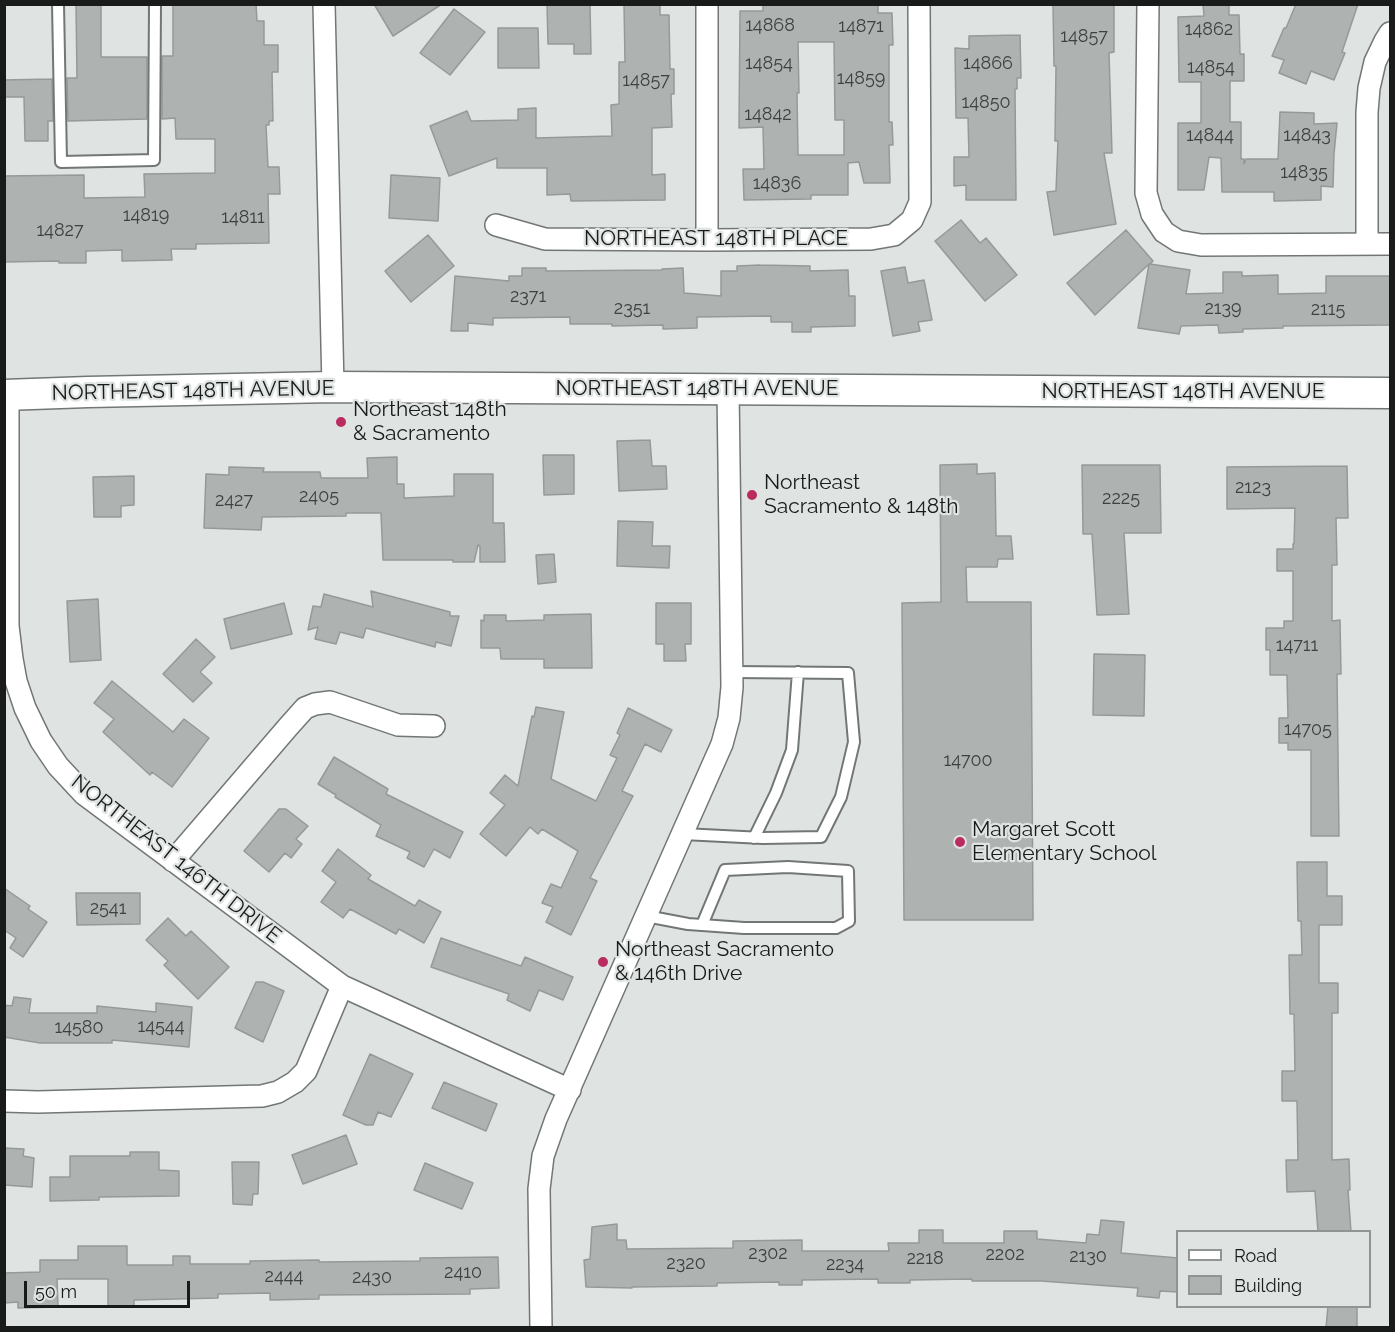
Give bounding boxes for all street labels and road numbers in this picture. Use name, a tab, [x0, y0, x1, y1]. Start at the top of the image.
street label: NORTHEAST 148TH PLACE	[584, 226, 848, 252]
street label: NORTHEAST 148TH AVENUE	[51, 376, 335, 406]
street label: NORTHEAST 148TH AVENUE	[556, 376, 838, 402]
street label: NORTHEAST 148TH AVENUE	[1042, 379, 1324, 405]
street label: NORTHEAST 146TH DRIVE	[66, 769, 286, 949]

